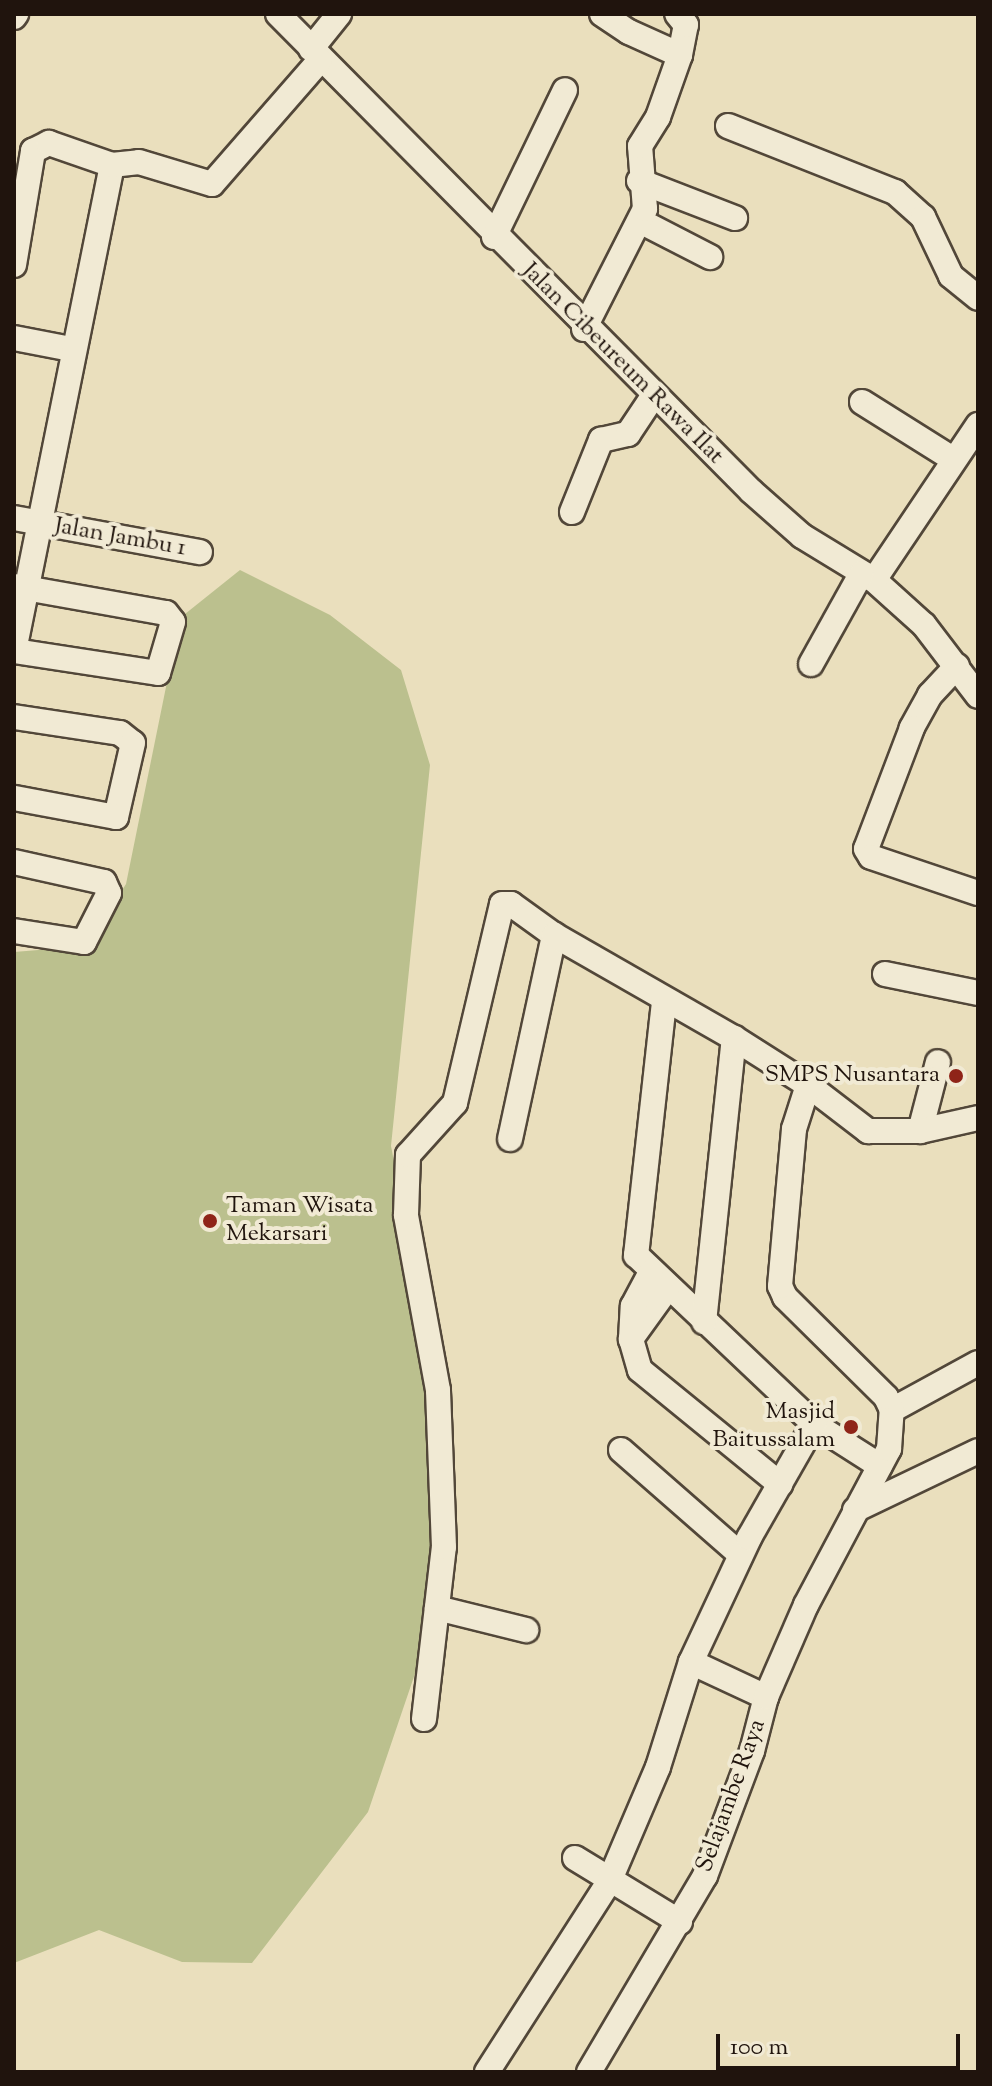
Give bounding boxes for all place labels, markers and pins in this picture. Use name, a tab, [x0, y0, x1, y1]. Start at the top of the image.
place label: SMPS Nusantara	[765, 1062, 940, 1090]
marker: SMPS Nusantara	[947, 1067, 965, 1085]
place label: Taman Wisata Mekarsari	[226, 1193, 374, 1249]
marker: Taman Wisata Mekarsari	[201, 1212, 219, 1230]
place label: Masjid Baitussalam	[713, 1399, 835, 1455]
marker: Masjid Baitussalam	[842, 1418, 860, 1436]

